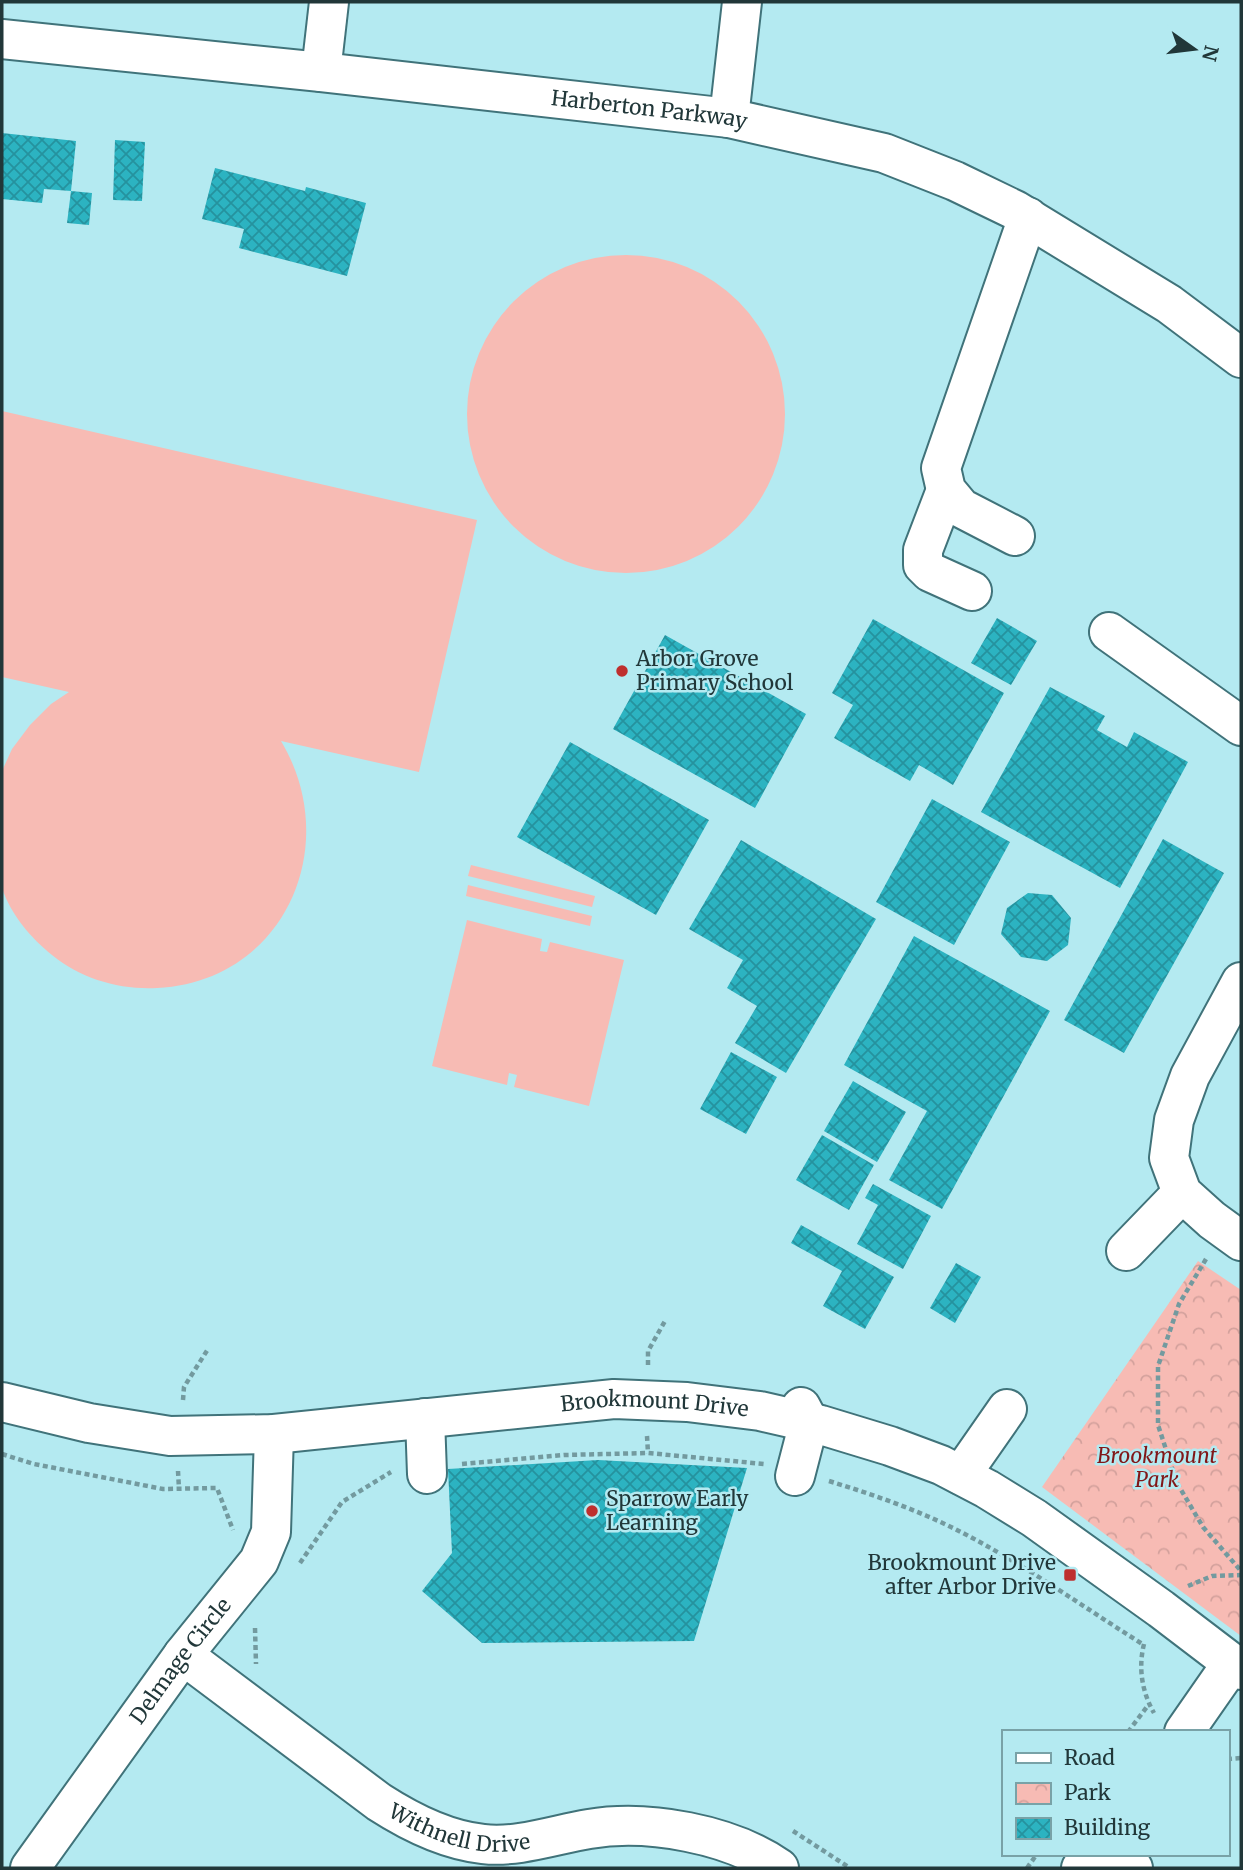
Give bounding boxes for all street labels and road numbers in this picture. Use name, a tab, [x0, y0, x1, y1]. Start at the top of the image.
street label: Harberton Parkway	[550, 84, 751, 135]
street label: Brookmount Drive	[559, 1385, 750, 1422]
street label: Delmage Circle	[124, 1592, 237, 1729]
street label: Withnell Drive	[383, 1797, 532, 1858]

